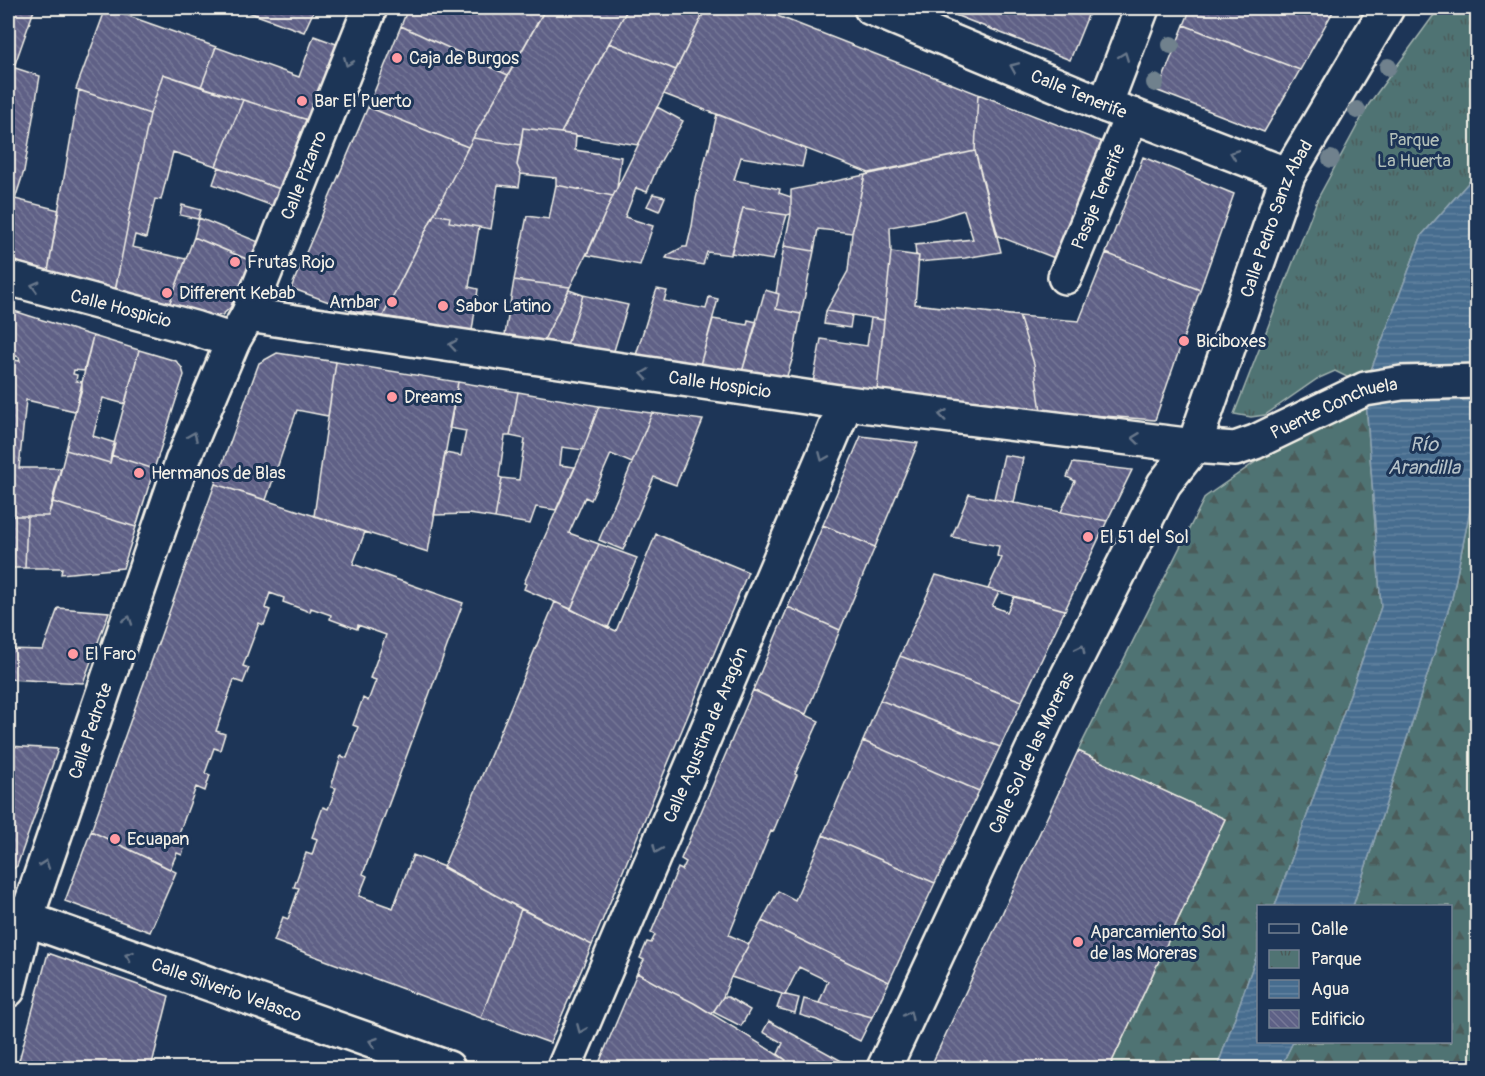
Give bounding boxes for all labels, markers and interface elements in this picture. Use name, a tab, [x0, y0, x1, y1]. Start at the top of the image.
place label: Caja de Burgos	[409, 47, 519, 70]
marker: Caja de Burgos	[390, 51, 404, 65]
one-way arrow	[1116, 51, 1129, 62]
one-way arrow	[343, 56, 356, 67]
one-way arrow	[1009, 62, 1020, 74]
street label: Calle Tenerife	[1027, 64, 1130, 124]
place label: Bar El Puerto	[314, 90, 412, 113]
marker: Bar El Puerto	[295, 94, 309, 108]
street label: Calle Pizarro	[276, 127, 332, 223]
park label: Parque La Huerta	[1377, 129, 1451, 173]
street label: Calle Pedro Sanz Abad	[1235, 136, 1318, 300]
street label: Pasaje Tenerife	[1066, 140, 1130, 253]
one-way arrow	[1229, 149, 1240, 162]
place label: Frutas Rojo	[247, 251, 335, 274]
marker: Frutas Rojo	[228, 255, 242, 269]
one-way arrow	[30, 281, 41, 293]
place label: Different Kebab	[179, 282, 296, 305]
street label: Calle Hospicio	[68, 284, 174, 333]
marker: Different Kebab	[160, 286, 174, 300]
place label: Ambar	[329, 291, 381, 314]
marker: Ambar	[385, 295, 399, 309]
place label: Sabor Latino	[455, 295, 552, 318]
marker: Sabor Latino	[436, 299, 450, 313]
place label: Biciboxes	[1196, 330, 1266, 353]
marker: Biciboxes	[1177, 334, 1191, 348]
one-way arrow	[448, 340, 457, 352]
street label: Calle Hospicio	[667, 366, 773, 403]
one-way arrow	[641, 368, 650, 380]
street label: Puente Conchuela	[1267, 372, 1399, 444]
place label: Dreams	[404, 386, 462, 409]
marker: Dreams	[385, 390, 399, 404]
one-way arrow	[938, 409, 947, 422]
one-way arrow	[186, 431, 198, 442]
water label: Río Arandilla	[1388, 432, 1462, 480]
one-way arrow	[1132, 433, 1141, 445]
one-way arrow	[818, 451, 830, 462]
place label: Hermanos de Blas	[151, 462, 286, 485]
marker: Hermanos de Blas	[132, 466, 146, 480]
place label: El 51 del Sol	[1100, 526, 1189, 549]
marker: El 51 del Sol	[1081, 530, 1095, 544]
one-way arrow	[121, 615, 133, 626]
place label: El Faro	[85, 643, 137, 666]
street label: Calle Agustina de Aragón	[658, 643, 753, 826]
one-way arrow	[1074, 645, 1085, 655]
marker: El Faro	[66, 647, 80, 661]
street label: Calle Sol de las Moreras	[983, 668, 1079, 837]
street label: Calle Pedrote	[63, 680, 117, 782]
place label: Ecuapan	[127, 828, 189, 851]
marker: Ecuapan	[108, 832, 122, 846]
one-way arrow	[652, 843, 664, 854]
one-way arrow	[37, 859, 50, 870]
legend	[1257, 905, 1452, 1043]
text: Calle	[1311, 918, 1348, 941]
place label: Aparcamiento Sol de las Moreras	[1090, 921, 1225, 965]
marker: Aparcamiento Sol de las Moreras	[1071, 935, 1085, 949]
text: Parque	[1311, 948, 1361, 971]
one-way arrow	[125, 950, 135, 963]
street label: Calle Silverio Velasco	[148, 953, 305, 1027]
text: Agua	[1311, 978, 1349, 1001]
text: Edificio	[1311, 1008, 1365, 1031]
one-way arrow	[902, 1011, 914, 1022]
one-way arrow	[576, 1022, 588, 1033]
one-way arrow	[368, 1036, 379, 1049]

